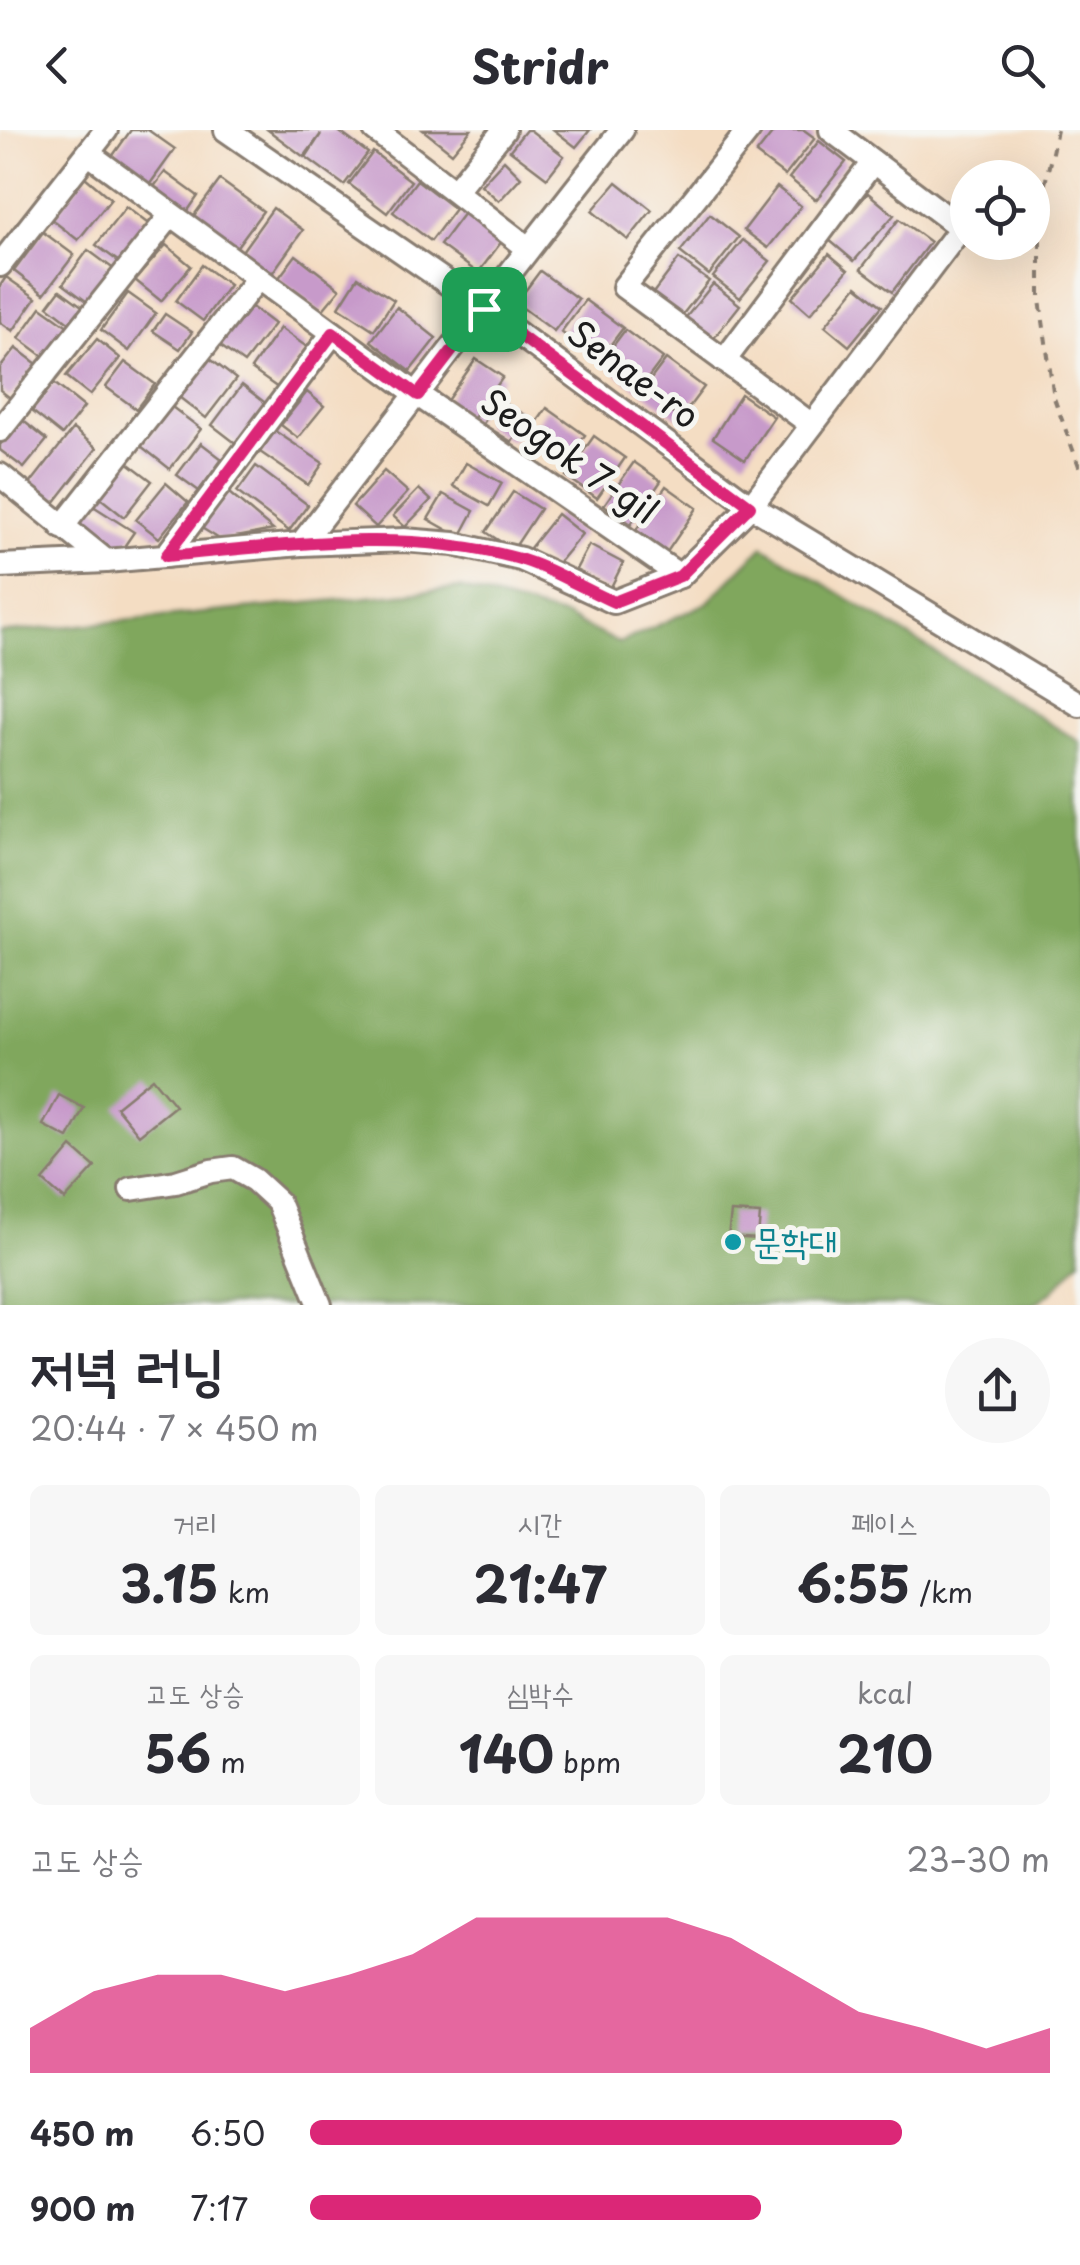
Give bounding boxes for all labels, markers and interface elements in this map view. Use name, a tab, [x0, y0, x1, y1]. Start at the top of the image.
text: Stridr	[471, 31, 609, 99]
icon: back	[30, 38, 85, 93]
icon: search	[995, 38, 1050, 93]
map controls	[950, 160, 1050, 260]
button: locate	[950, 160, 1050, 260]
pin	[442, 267, 527, 352]
icon: arrive	[457, 282, 512, 337]
street label: Senae-ro	[557, 306, 712, 440]
street label: Seogok 7-gil	[471, 374, 670, 536]
place label: 문학대	[753, 1213, 838, 1266]
marker: 문학대	[722, 1231, 744, 1253]
text: 저녁 러닝	[30, 1325, 225, 1408]
button: share	[945, 1338, 1050, 1443]
text: 20:44 · 7 × 450 m	[30, 1404, 319, 1452]
text: 거리	[172, 1501, 218, 1544]
text: 시간	[517, 1501, 563, 1544]
text: 페이스	[851, 1501, 919, 1544]
text: 3.15	[120, 1544, 219, 1620]
text: 21:47	[473, 1544, 607, 1620]
text: 6:55	[797, 1544, 910, 1620]
text: km	[219, 1570, 270, 1613]
text: /km	[910, 1570, 973, 1613]
text: 고도 상승	[145, 1671, 245, 1714]
text: 심박수	[506, 1671, 574, 1714]
text: kcal	[857, 1671, 913, 1714]
text: 56	[144, 1714, 211, 1790]
text: 140	[459, 1714, 554, 1790]
text: 210	[837, 1714, 933, 1790]
text: m	[211, 1740, 246, 1783]
text: bpm	[554, 1740, 621, 1783]
text: 고도 상승	[30, 1835, 143, 1883]
text: 23–30 m	[906, 1835, 1050, 1883]
text: 450 m	[30, 2109, 135, 2157]
text: 6:50	[190, 2109, 265, 2157]
text: 900 m	[30, 2184, 135, 2232]
text: 7:17	[190, 2184, 248, 2232]

